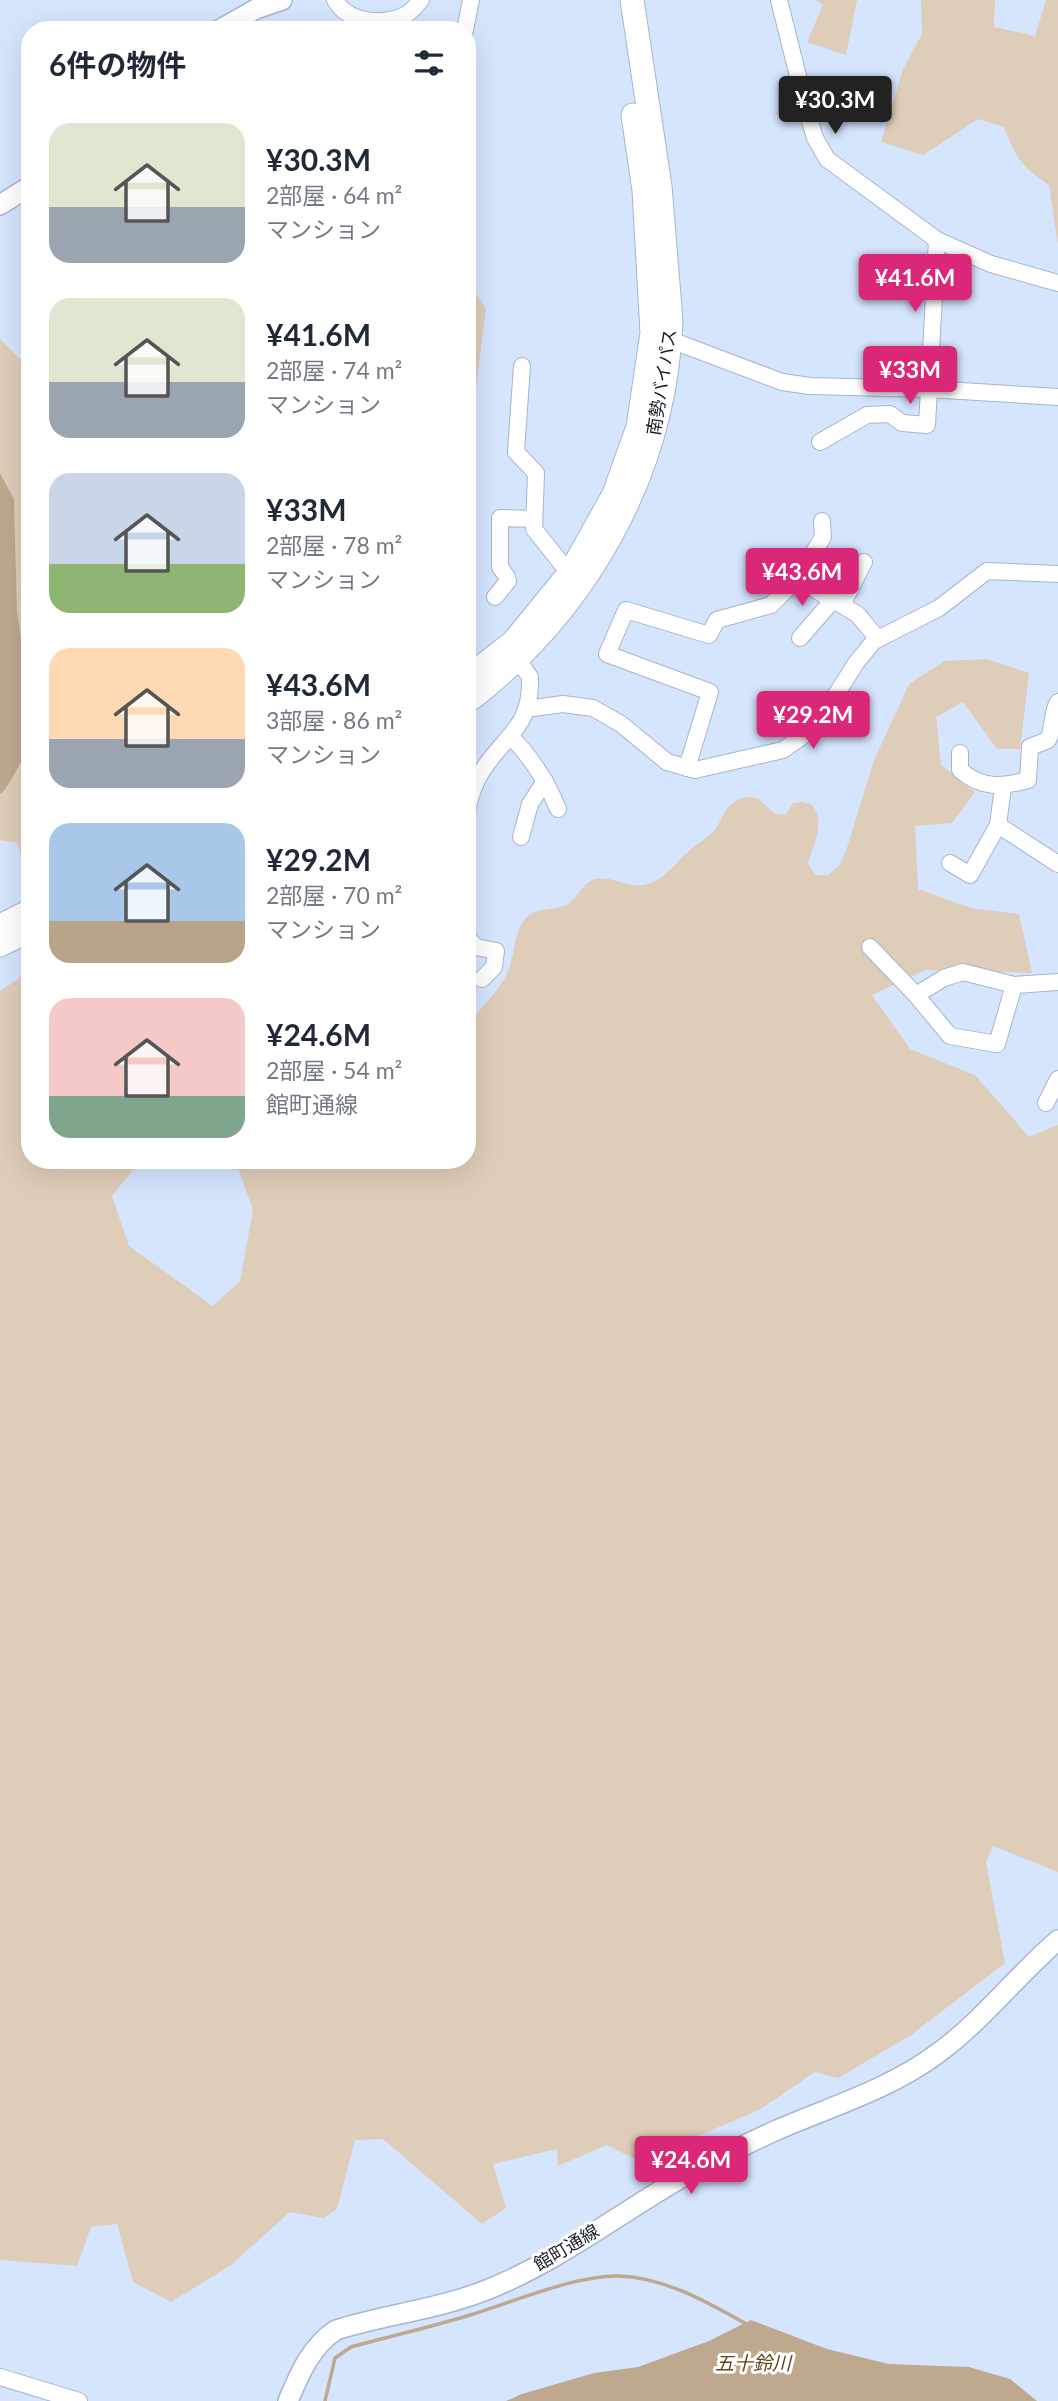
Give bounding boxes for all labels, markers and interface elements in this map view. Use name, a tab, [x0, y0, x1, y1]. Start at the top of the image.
icon: filters	[410, 44, 448, 82]
text: 6件の物件	[49, 46, 186, 82]
pin: ¥30.3M	[778, 76, 892, 136]
text: ¥30.3M	[795, 85, 875, 113]
text: ¥30.3M	[266, 141, 371, 177]
icon: home	[105, 151, 189, 235]
text: 2部屋 · 64 m²	[266, 181, 402, 209]
text: マンション	[266, 215, 381, 243]
pin: ¥41.6M	[858, 254, 972, 314]
text: ¥41.6M	[875, 263, 955, 291]
text: ¥41.6M	[266, 316, 371, 352]
icon: home	[105, 326, 189, 410]
street label: 南勢バイパス	[642, 327, 680, 437]
pin: ¥33M	[869, 346, 951, 406]
text: ¥33M	[879, 355, 941, 383]
text: 2部屋 · 74 m²	[266, 356, 402, 384]
text: マンション	[266, 390, 381, 418]
text: ¥33M	[266, 491, 347, 527]
icon: home	[105, 501, 189, 585]
text: 2部屋 · 78 m²	[266, 531, 402, 559]
pin: ¥43.6M	[745, 548, 859, 608]
text: ¥43.6M	[762, 557, 842, 585]
text: マンション	[266, 565, 381, 593]
text: ¥43.6M	[266, 666, 371, 702]
icon: home	[105, 676, 189, 760]
pin: ¥29.2M	[756, 692, 870, 751]
text: ¥29.2M	[773, 700, 853, 728]
text: 3部屋 · 86 m²	[266, 706, 402, 734]
text: マンション	[266, 740, 381, 768]
text: ¥29.2M	[266, 841, 371, 877]
icon: home	[105, 851, 189, 935]
text: 2部屋 · 70 m²	[266, 881, 402, 909]
text: マンション	[266, 915, 381, 943]
text: ¥24.6M	[266, 1016, 371, 1052]
icon: home	[105, 1026, 189, 1110]
text: 2部屋 · 54 m²	[266, 1056, 402, 1084]
text: 館町通線	[266, 1090, 358, 1118]
pin: ¥24.6M	[634, 2136, 748, 2196]
text: ¥24.6M	[651, 2145, 731, 2173]
street label: 館町通線	[529, 2219, 603, 2275]
water label: 五十鈴川	[715, 2351, 793, 2374]

